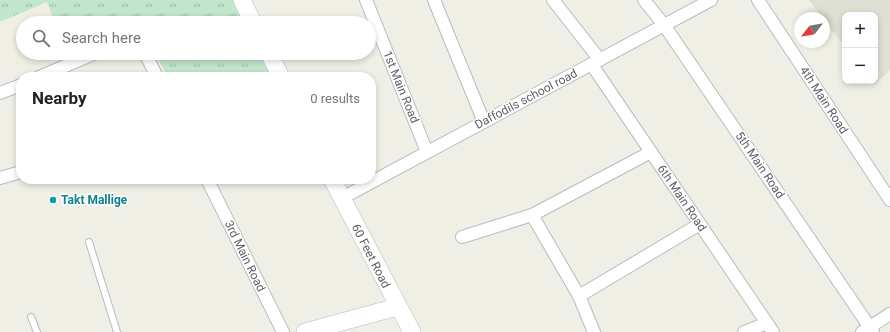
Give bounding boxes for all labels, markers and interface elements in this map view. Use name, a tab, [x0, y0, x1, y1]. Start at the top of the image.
north arrow	[794, 12, 830, 48]
map controls	[842, 12, 878, 84]
button: +	[842, 12, 878, 48]
search box	[16, 16, 376, 60]
icon: search	[30, 27, 52, 49]
text: Search here	[62, 29, 141, 47]
button: −	[842, 48, 878, 84]
street label: 1st Main Road	[380, 49, 422, 125]
street label: 4th Main Road	[797, 64, 851, 136]
street label: Daffodils school road	[472, 66, 580, 132]
text: Nearby	[32, 88, 87, 108]
text: 0 results	[310, 91, 360, 106]
street label: 5th Main Road	[733, 129, 787, 201]
street label: 6th Main Road	[655, 162, 709, 234]
place label: Takt Mallige	[61, 193, 128, 207]
marker: Takt Mallige	[48, 195, 58, 205]
street label: 3rd Main Road	[222, 218, 268, 294]
street label: 60 Feet Road	[349, 222, 393, 290]

